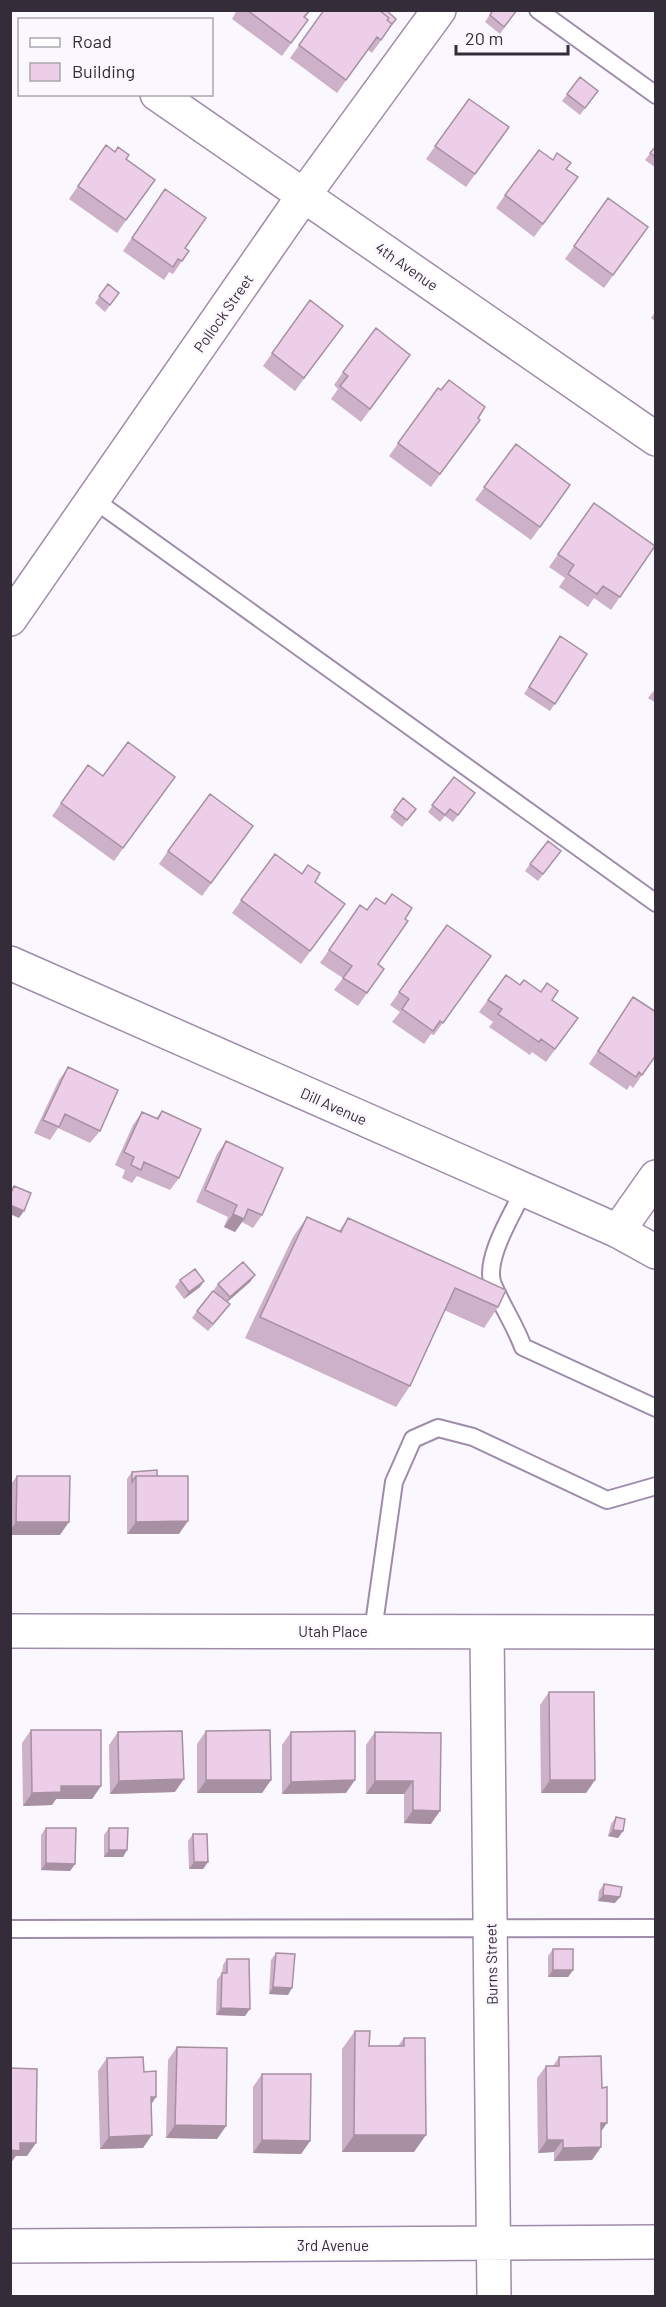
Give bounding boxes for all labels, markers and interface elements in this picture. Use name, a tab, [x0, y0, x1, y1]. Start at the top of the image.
legend	[18, 18, 213, 96]
scale bar	[456, 18, 568, 56]
text: 20 m	[465, 27, 503, 49]
text: Road	[72, 30, 112, 52]
text: Building	[72, 60, 135, 82]
street label: 4th Avenue	[372, 238, 442, 294]
street label: Pollock Street	[189, 271, 257, 355]
street label: Dill Avenue	[298, 1083, 370, 1129]
street label: Utah Place	[298, 1622, 368, 1640]
street label: Burns Street	[481, 1923, 501, 2005]
street label: 3rd Avenue	[297, 2236, 369, 2254]

